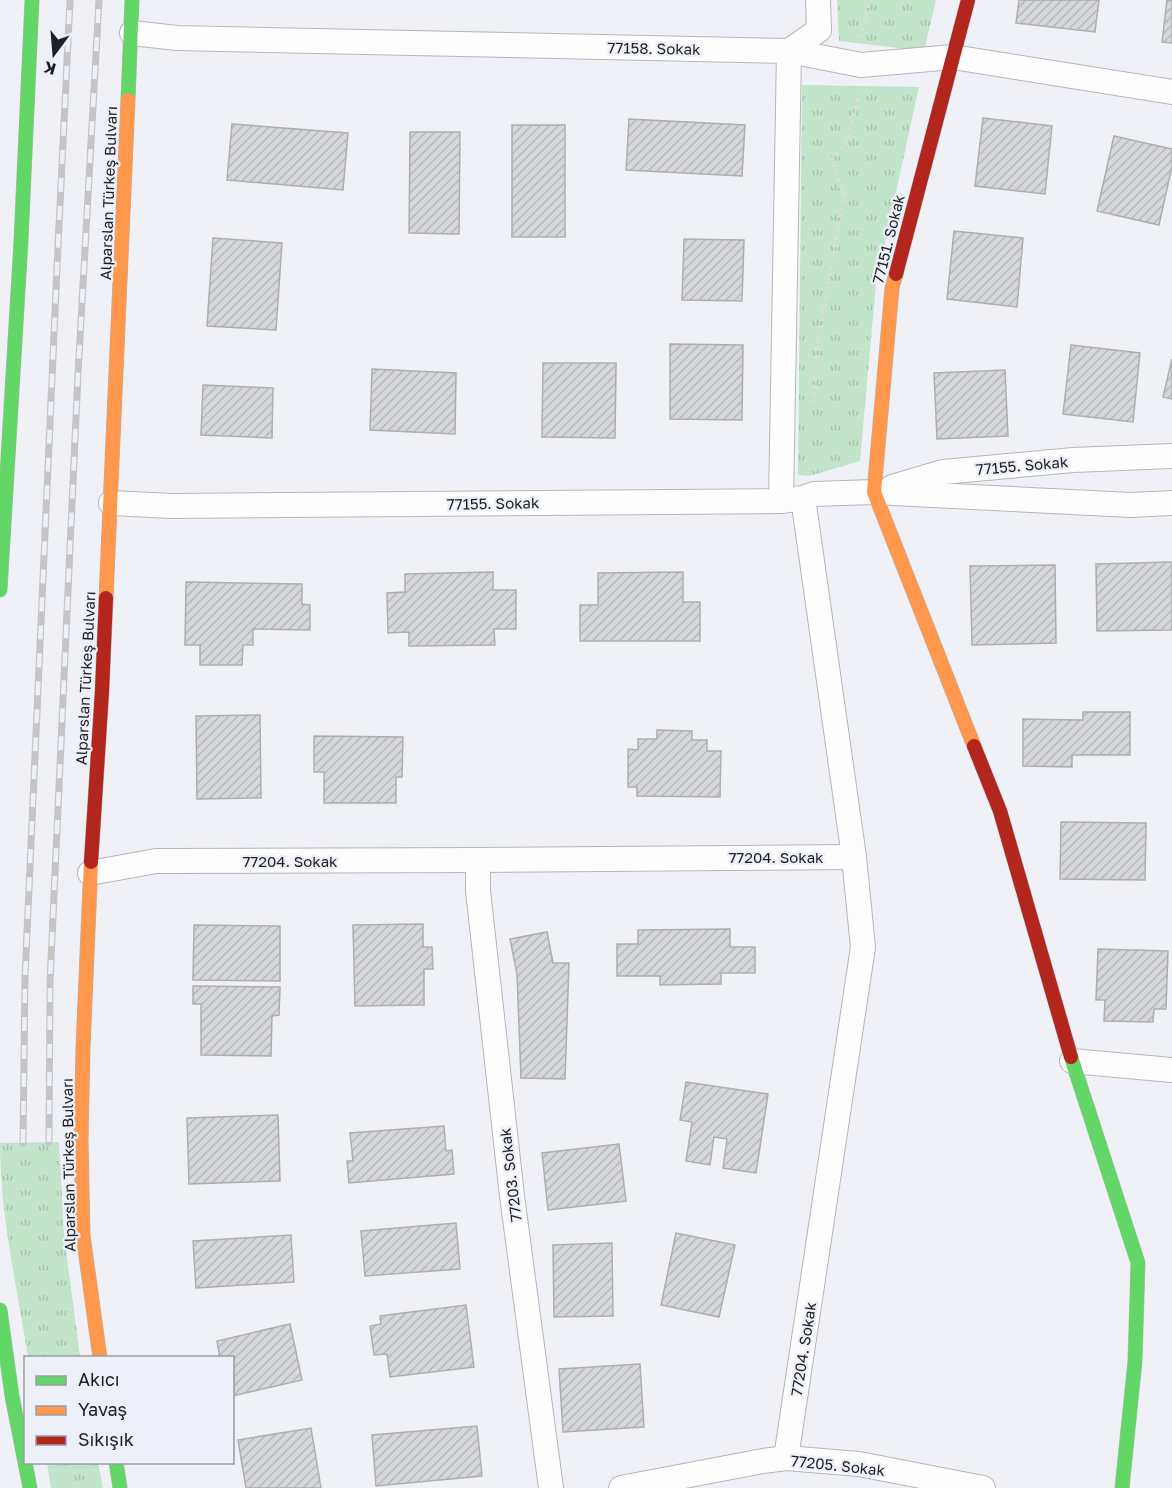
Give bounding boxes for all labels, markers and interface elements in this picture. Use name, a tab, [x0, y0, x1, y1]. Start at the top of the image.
north arrow	[24, 24, 84, 84]
street label: 77158. Sokak	[607, 38, 701, 58]
text: K	[41, 57, 58, 80]
street label: Alparslan Türkeş Bulvarı	[96, 106, 120, 280]
street label: 77151. Sokak	[868, 192, 908, 285]
street label: 77155. Sokak	[975, 452, 1069, 478]
street label: 77155. Sokak	[446, 493, 540, 513]
street label: Alparslan Türkeş Bulvarı	[71, 591, 99, 765]
street label: 77204. Sokak	[728, 848, 824, 866]
street label: 77204. Sokak	[242, 852, 338, 870]
street label: Alparslan Türkeş Bulvarı	[57, 1078, 79, 1252]
street label: 77203. Sokak	[495, 1126, 525, 1223]
street label: 77204. Sokak	[787, 1300, 819, 1397]
legend	[24, 1356, 234, 1464]
text: Akıcı	[78, 1368, 120, 1390]
text: Yavaş	[78, 1398, 127, 1420]
text: Sıkışık	[78, 1428, 134, 1450]
street label: 77205. Sokak	[790, 1451, 887, 1479]

